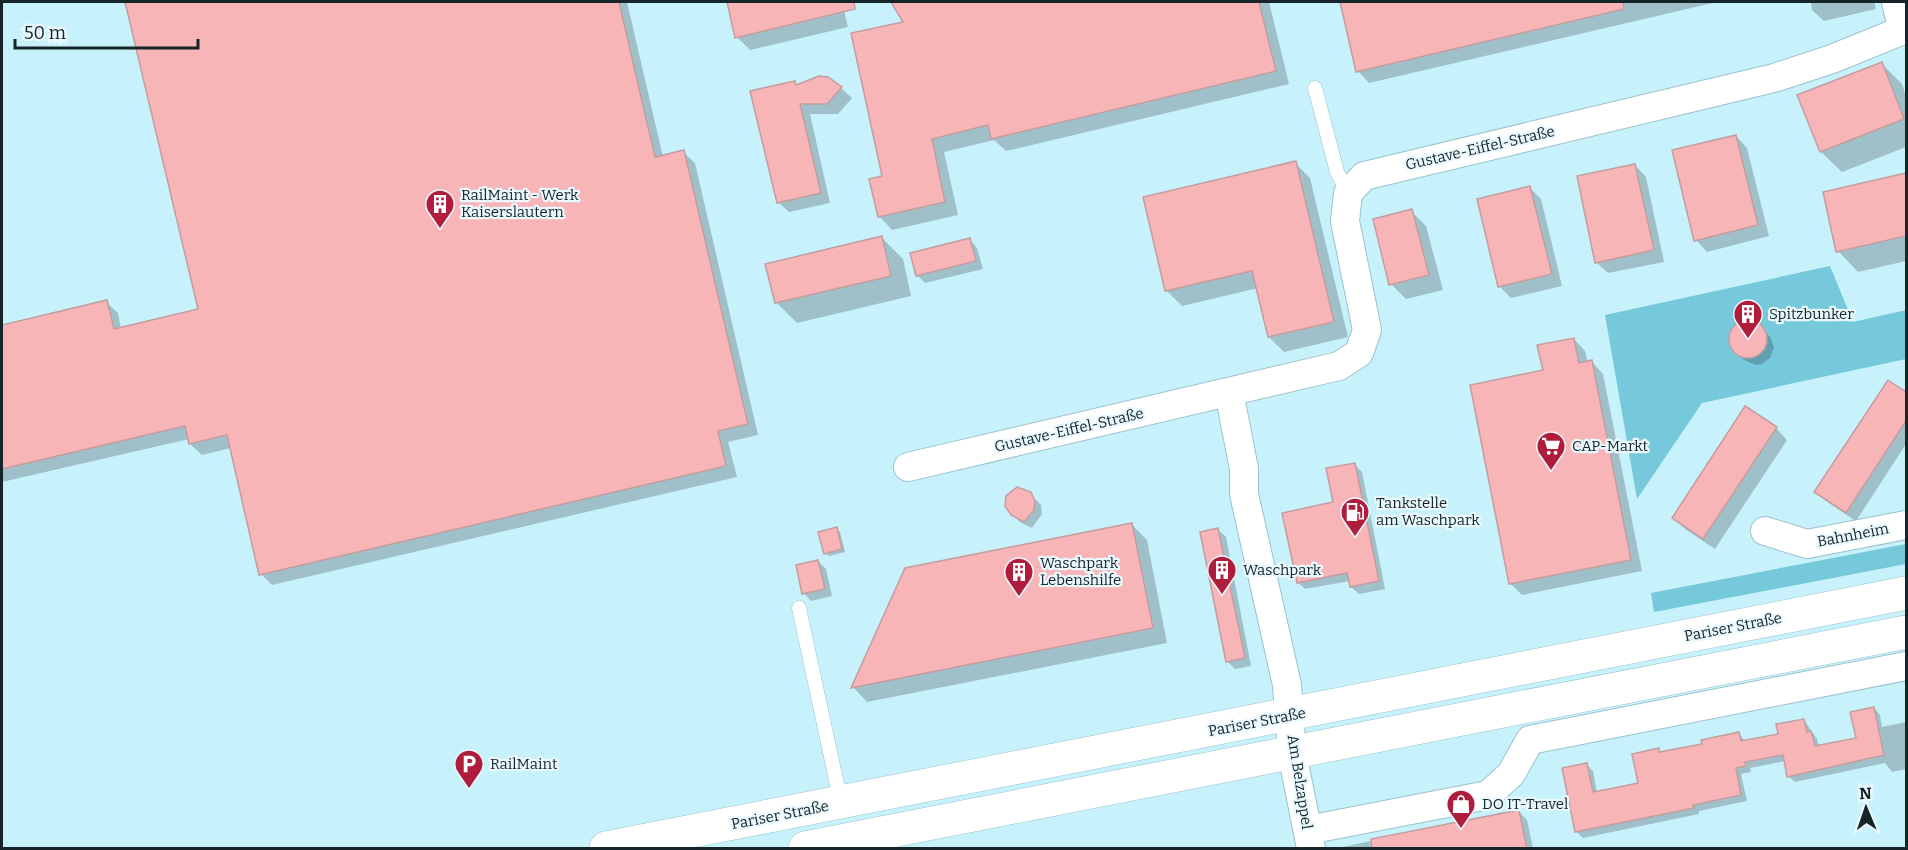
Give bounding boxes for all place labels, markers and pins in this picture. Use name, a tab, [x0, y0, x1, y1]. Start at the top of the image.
place label: RailMaint - Werk Kaiserslautern	[461, 186, 579, 221]
building icon: RailMaint - Werk Kaiserslautern	[424, 188, 456, 230]
building icon: Spitzbunker	[1732, 298, 1764, 340]
place label: Spitzbunker	[1769, 305, 1854, 323]
supermarket icon: CAP-Markt	[1535, 430, 1567, 472]
place label: CAP-Markt	[1572, 437, 1649, 455]
place label: Tankstelle am Waschpark	[1376, 494, 1480, 529]
fuel station icon: Tankstelle am Waschpark	[1339, 496, 1371, 538]
place label: Waschpark Lebenshilfe	[1040, 554, 1121, 589]
building icon: Waschpark	[1206, 554, 1238, 596]
building icon: Waschpark Lebenshilfe	[1003, 556, 1035, 598]
place label: Waschpark	[1243, 561, 1322, 579]
parking icon: RailMaint	[453, 748, 485, 790]
place label: RailMaint	[490, 755, 558, 773]
shop icon: DO IT-Travel	[1445, 788, 1477, 830]
place label: DO IT-Travel	[1482, 795, 1568, 813]

